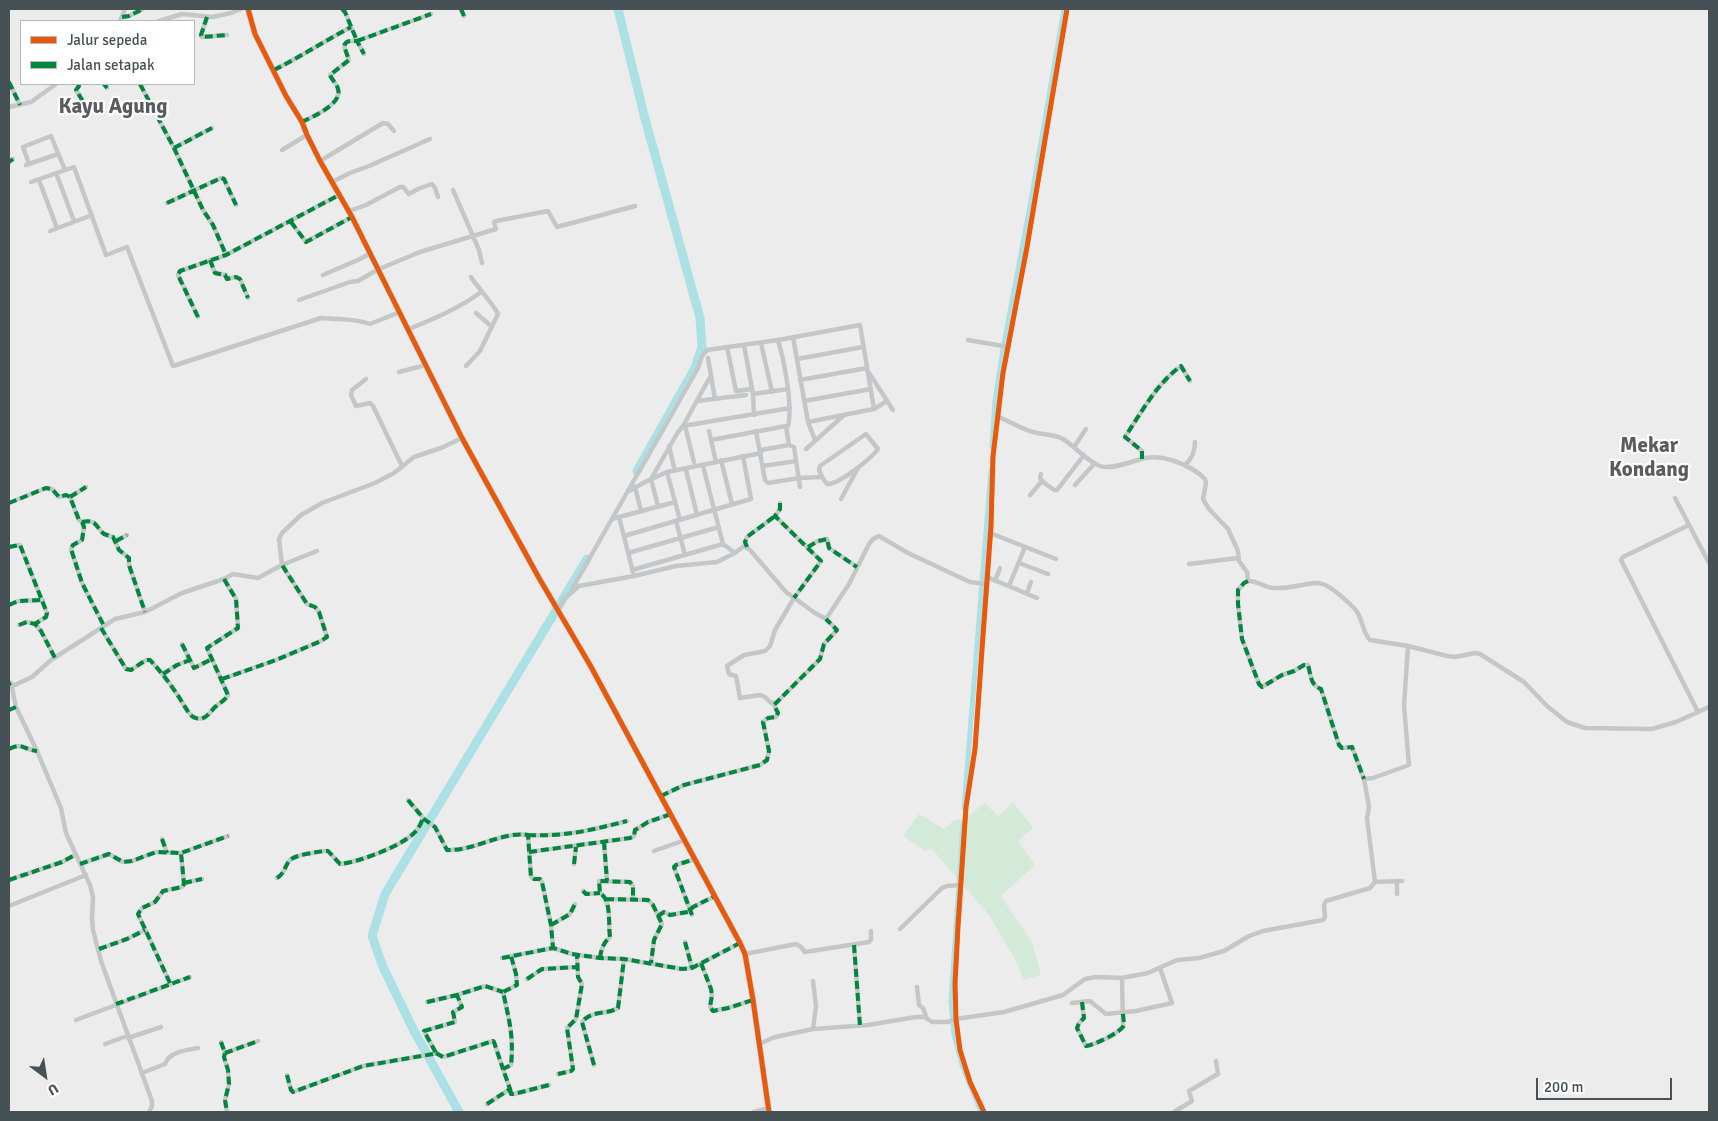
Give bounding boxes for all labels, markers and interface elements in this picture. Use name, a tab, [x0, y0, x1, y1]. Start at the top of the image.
legend	[20, 20, 195, 85]
text: Jalur sepeda	[67, 31, 147, 49]
text: Jalan setapak	[67, 56, 154, 74]
district label: Kayu Agung	[59, 94, 167, 120]
district label: Mekar Kondang	[1609, 433, 1689, 483]
north arrow	[20, 1051, 70, 1101]
scale bar	[1538, 1068, 1674, 1100]
text: 200 m	[1544, 1078, 1584, 1096]
text: U	[45, 1080, 61, 1099]

